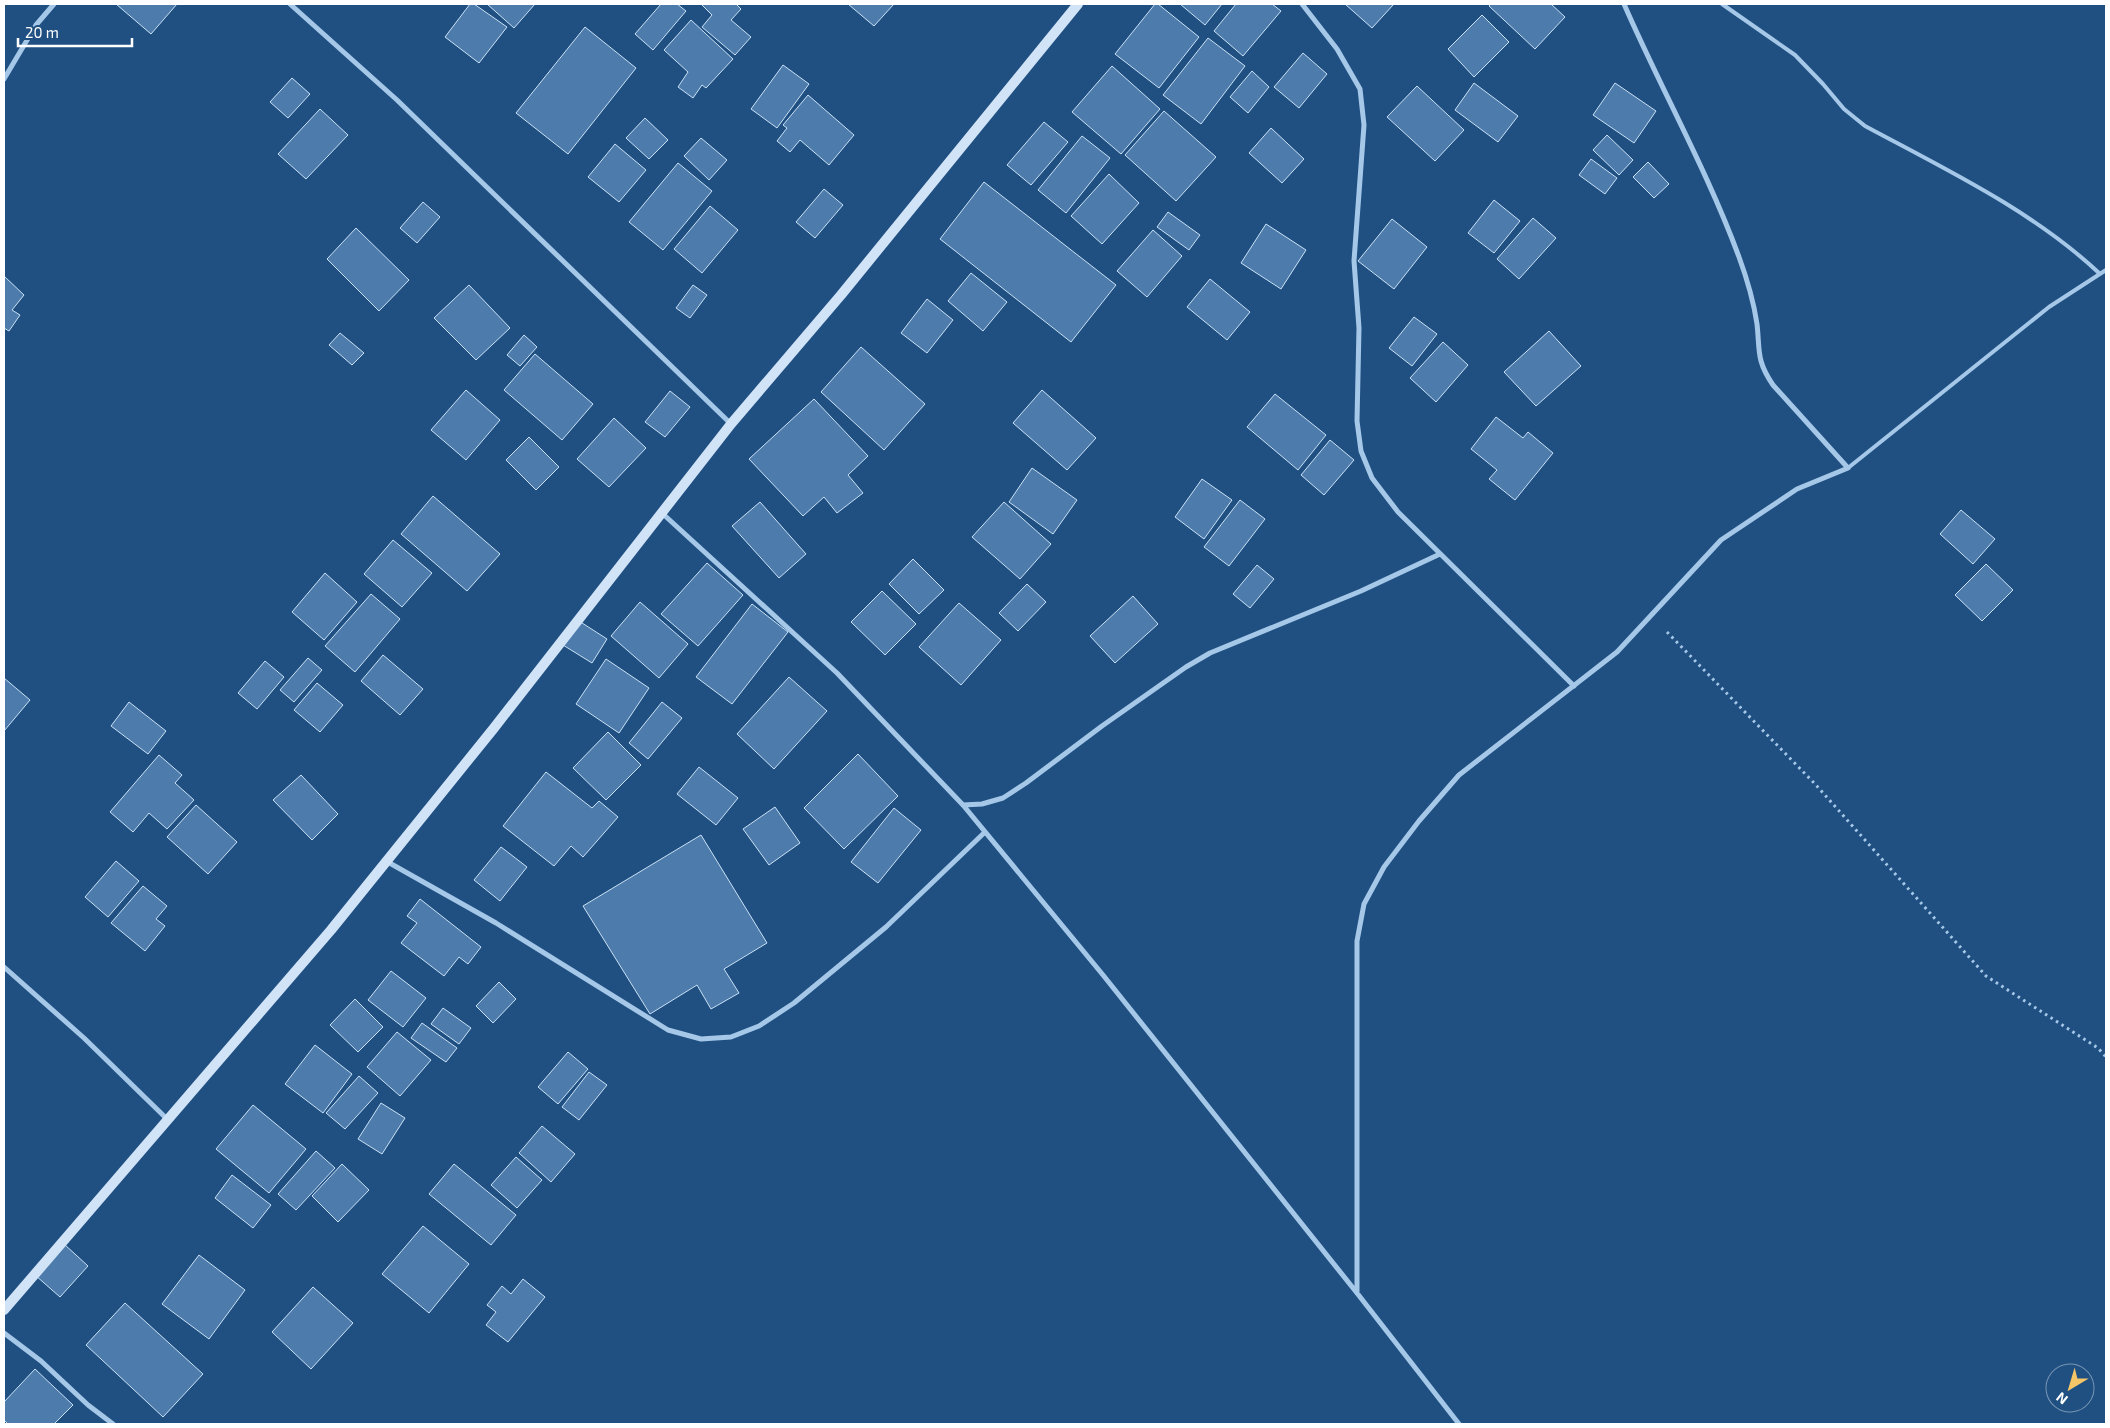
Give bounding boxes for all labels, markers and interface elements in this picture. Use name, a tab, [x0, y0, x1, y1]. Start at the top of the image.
scale bar	[18, 15, 131, 47]
text: 20 m	[25, 23, 59, 41]
north arrow	[2045, 1363, 2095, 1413]
text: N	[2052, 1389, 2071, 1408]

